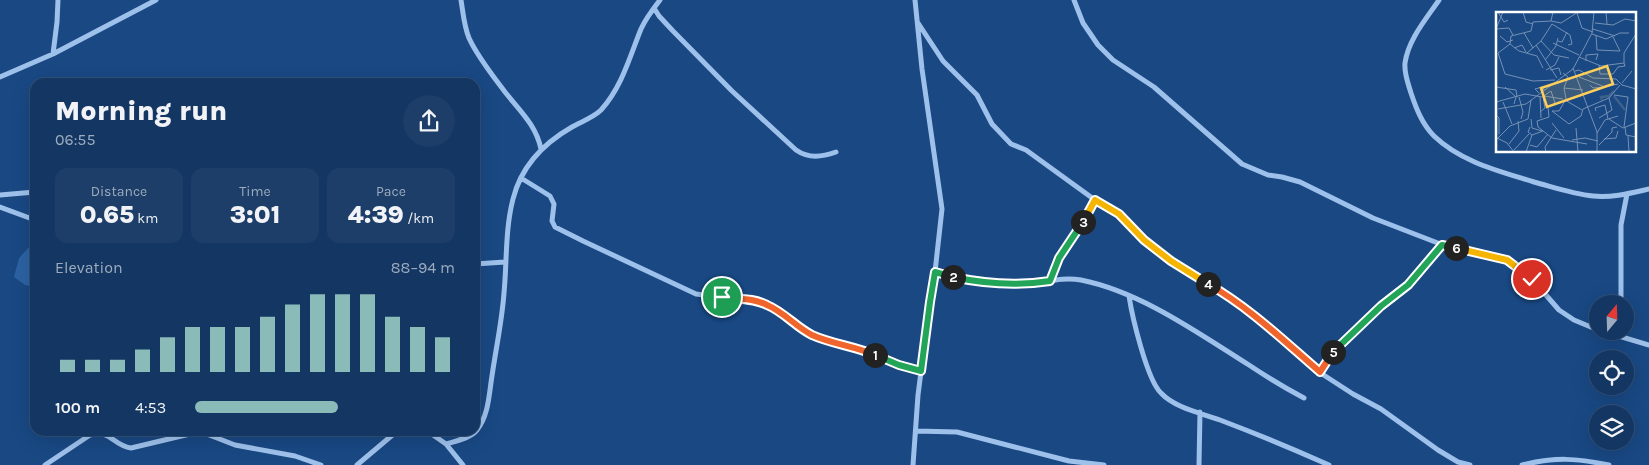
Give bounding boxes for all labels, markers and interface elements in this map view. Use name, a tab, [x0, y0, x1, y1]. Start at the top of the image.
inset map	[1496, 12, 1636, 152]
text: Morning run	[55, 94, 227, 127]
button: share	[403, 95, 455, 147]
text: 06:55	[55, 130, 95, 149]
text: Distance	[91, 183, 147, 200]
text: Time	[239, 183, 271, 200]
text: Pace	[376, 183, 406, 200]
text: 0.65	[80, 200, 134, 229]
text: 3:01	[230, 200, 280, 229]
text: 4:39	[348, 200, 404, 229]
text: km	[134, 210, 158, 227]
text: /km	[404, 210, 434, 227]
pin: 3	[1070, 210, 1096, 234]
text: 3	[1079, 214, 1088, 231]
pin: 6	[1444, 236, 1468, 260]
text: 6	[1452, 240, 1461, 257]
text: Elevation	[55, 258, 123, 277]
text: 88–94 m	[391, 258, 455, 277]
pin	[1511, 258, 1553, 300]
pin: 2	[940, 264, 966, 290]
icon: check	[1518, 265, 1546, 293]
text: 2	[949, 269, 958, 286]
pin: 4	[1196, 272, 1220, 296]
pin	[701, 276, 743, 318]
text: 4	[1204, 276, 1213, 293]
icon: arrive	[708, 283, 736, 311]
north arrow	[1589, 295, 1634, 340]
map controls	[1589, 295, 1634, 450]
pin: 5	[1320, 340, 1346, 364]
pin: 1	[862, 342, 888, 368]
text: 5	[1329, 344, 1338, 361]
text: 1	[873, 347, 878, 364]
button: locate	[1589, 350, 1634, 395]
text: 100 m	[55, 398, 100, 417]
text: 4:53	[135, 398, 166, 417]
button: layers	[1589, 405, 1634, 450]

